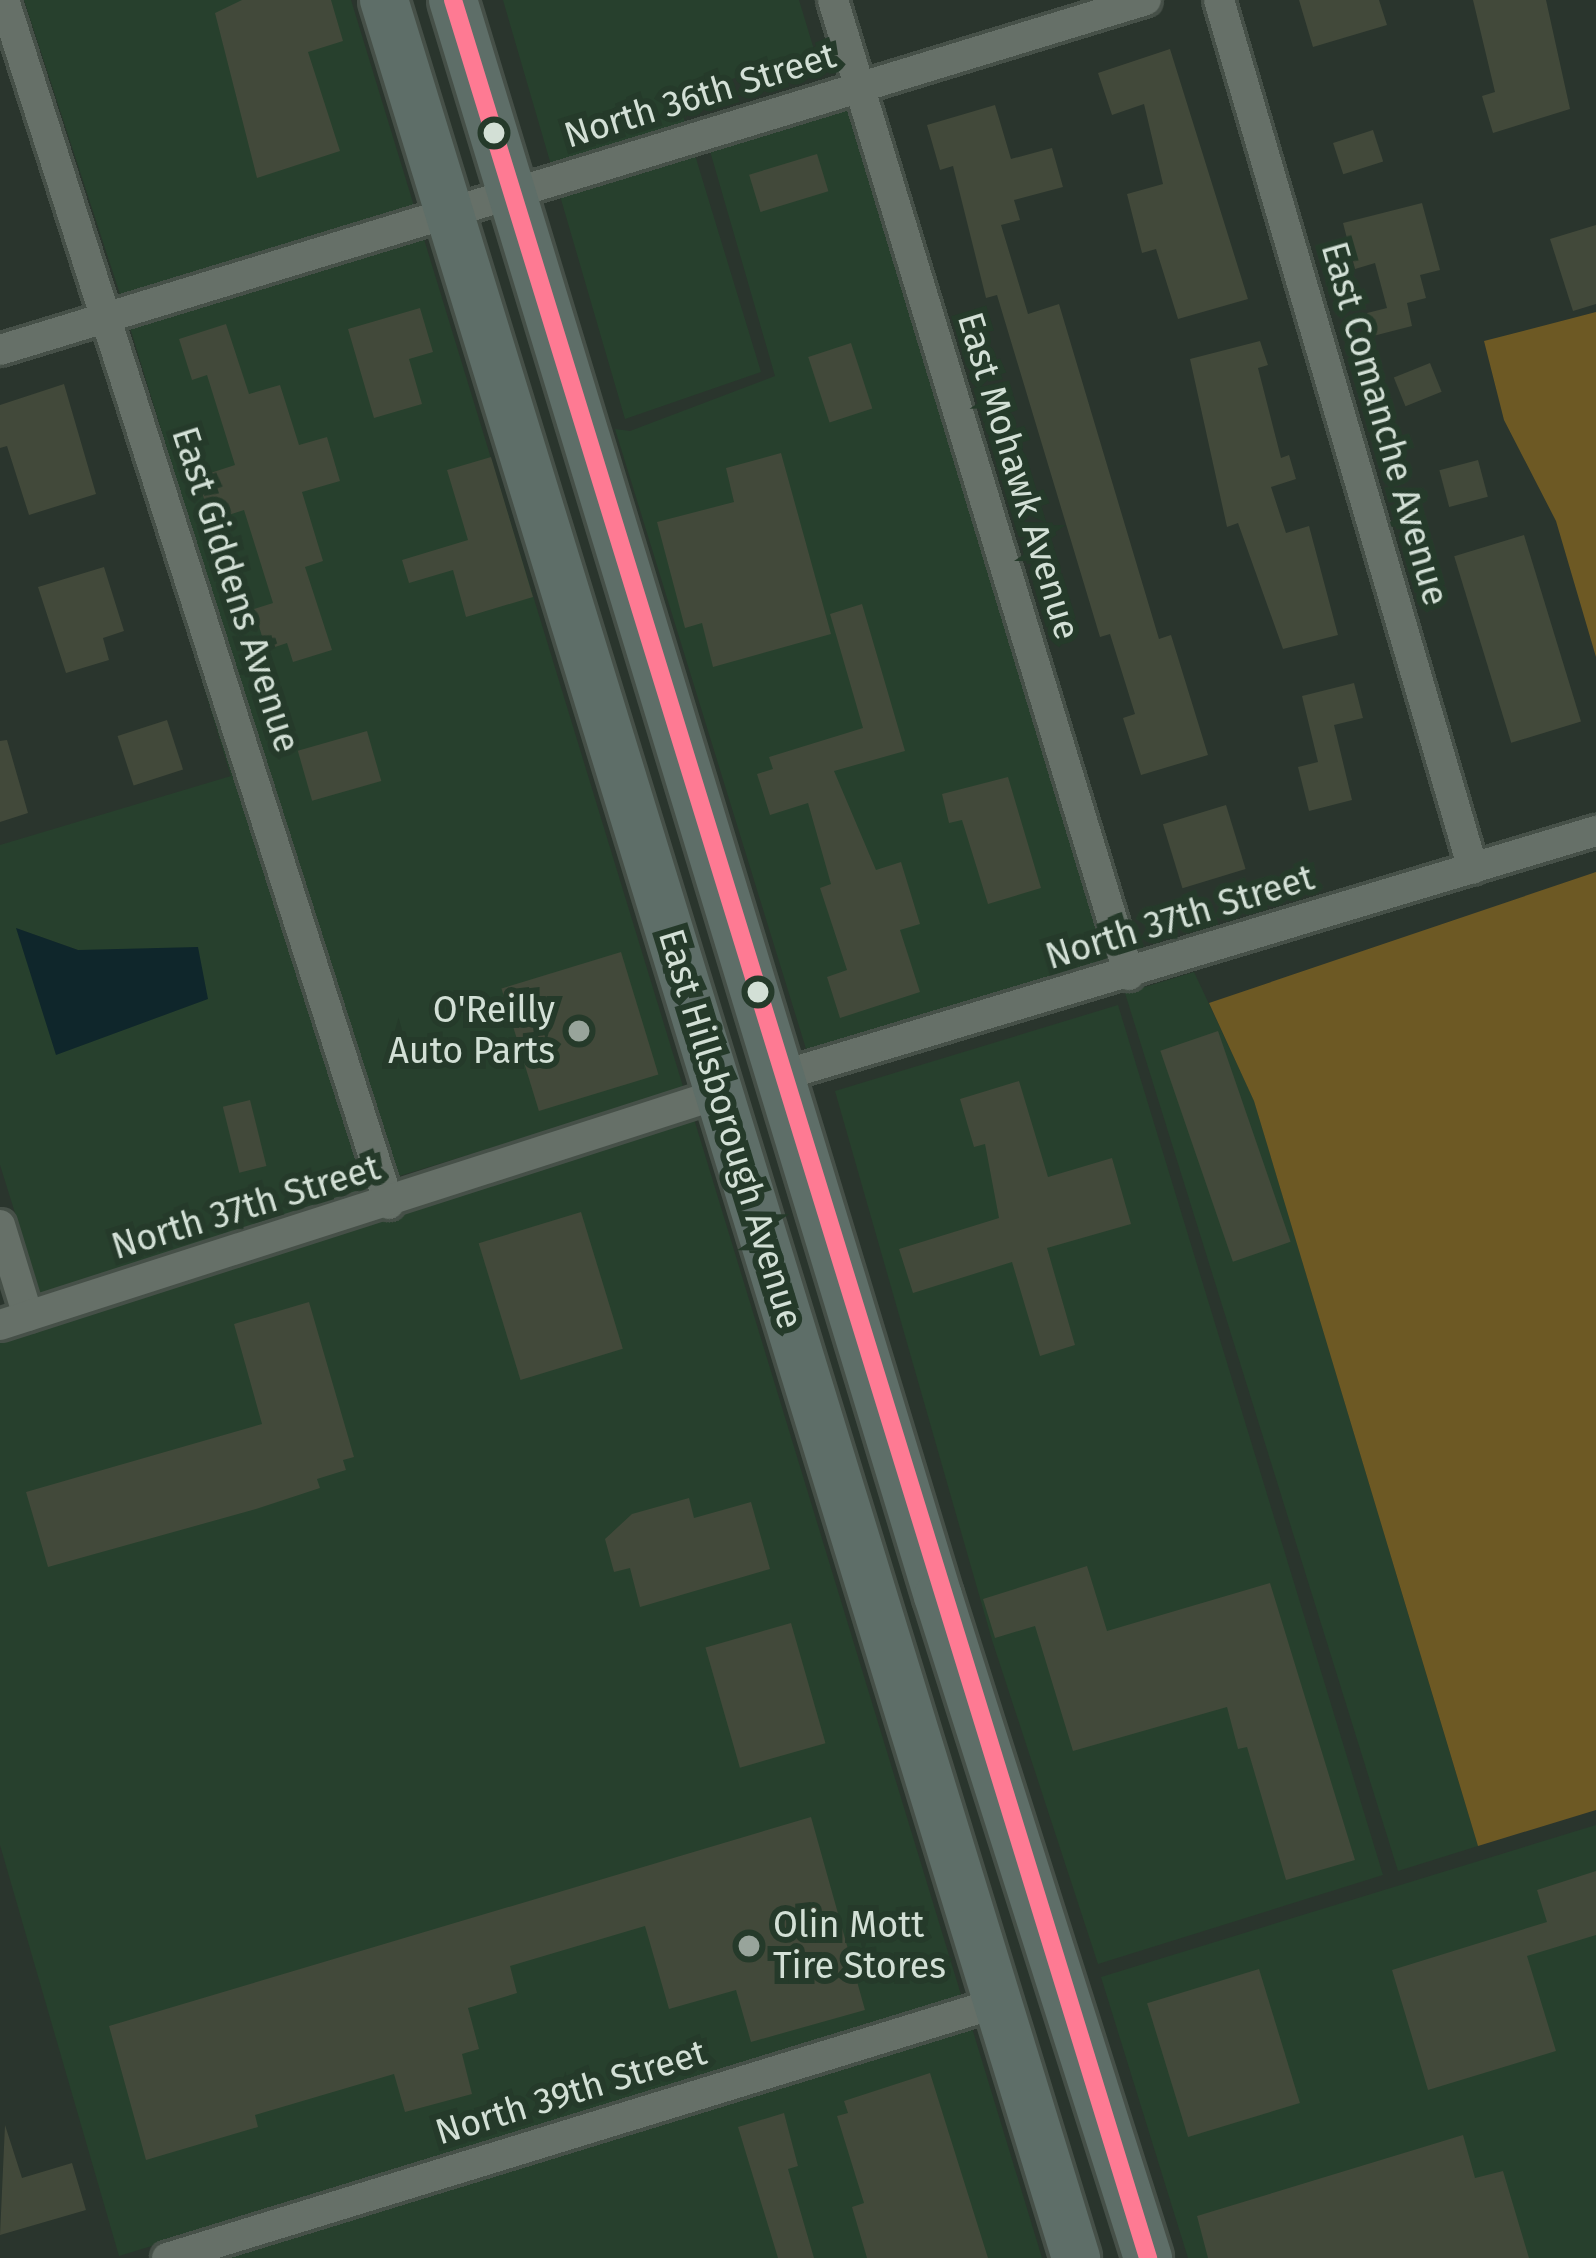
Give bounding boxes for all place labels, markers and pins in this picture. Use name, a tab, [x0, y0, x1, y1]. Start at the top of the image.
unlabelled marker	[483, 122, 505, 144]
unlabelled marker	[747, 981, 769, 1003]
place label: O'Reilly Auto Parts	[388, 988, 555, 1073]
marker: O'Reilly Auto Parts	[566, 1018, 592, 1044]
place label: Olin Mott Tire Stores	[773, 1903, 946, 1988]
marker: Olin Mott Tire Stores	[736, 1933, 762, 1959]

